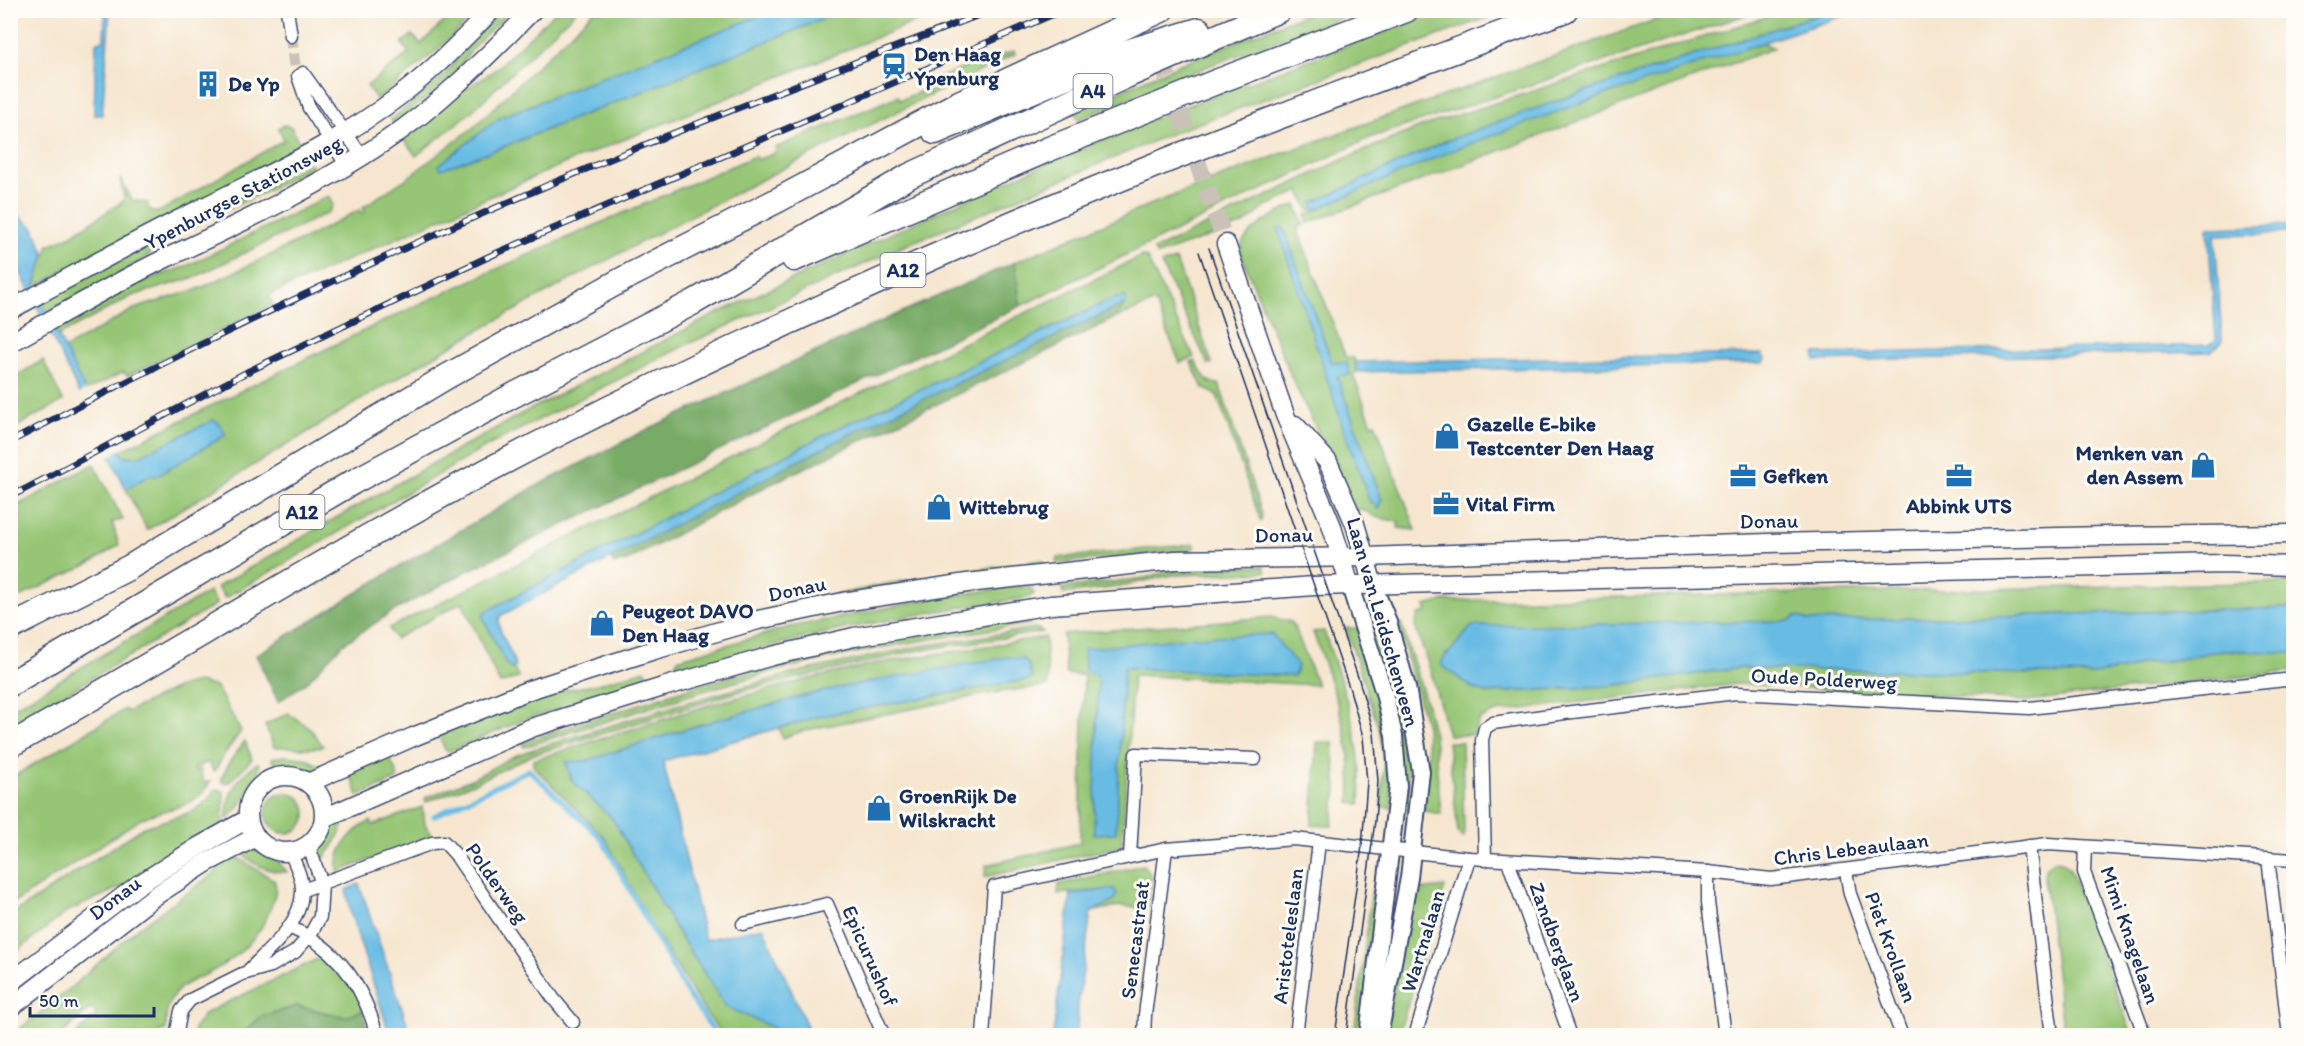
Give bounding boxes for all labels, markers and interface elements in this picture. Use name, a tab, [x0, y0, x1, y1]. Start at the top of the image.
place label: Den Haag Ypenburg	[913, 41, 1001, 91]
station icon: Den Haag Ypenburg	[879, 51, 909, 81]
building icon: De Yp	[193, 69, 223, 99]
place label: De Yp	[228, 71, 280, 97]
road number: A4	[1074, 74, 1112, 108]
street label: Ypenburgse Stationsweg	[140, 130, 346, 255]
road number: A12	[880, 253, 926, 287]
place label: Gazelle E-bike Testcenter Den Haag	[1466, 411, 1654, 461]
shop icon: Gazelle E-bike Testcenter Den Haag	[1432, 421, 1462, 451]
place label: Menken van den Assem	[2075, 440, 2184, 489]
shop icon: Menken van den Assem	[2188, 450, 2218, 480]
office icon: Gefken	[1728, 461, 1758, 491]
office icon: Abbink UTS	[1944, 461, 1974, 491]
place label: Gefken	[1763, 463, 1828, 488]
office icon: Vital Firm	[1431, 489, 1461, 519]
place label: Vital Firm	[1466, 491, 1555, 516]
shop icon: Wittebrug	[924, 492, 954, 522]
place label: Abbink UTS	[1905, 493, 2012, 518]
place label: Wittebrug	[959, 494, 1050, 520]
road number: A12	[280, 495, 324, 529]
street label: Donau	[1740, 507, 1799, 534]
street label: Laan van Leidschenveen	[1342, 514, 1425, 730]
street label: Donau	[1255, 521, 1314, 548]
street label: Donau	[766, 570, 828, 607]
place label: Peugeot DAVO Den Haag	[622, 598, 754, 648]
shop icon: Peugeot DAVO Den Haag	[587, 608, 617, 638]
street label: Oude Polderweg	[1750, 662, 1898, 695]
place label: GroenRijk De Wilskracht	[899, 783, 1017, 832]
shop icon: GroenRijk De Wilskracht	[864, 793, 894, 823]
street label: Chris Lebeaulaan	[1772, 827, 1930, 870]
street label: Polderweg	[461, 838, 534, 928]
street label: Mimi Knagelaan	[2095, 863, 2166, 1007]
street label: Aristoteleslaan	[1267, 866, 1308, 1005]
street label: Donau	[84, 870, 146, 925]
street label: Senecastraat	[1115, 879, 1154, 1000]
street label: Zandberglaan	[1524, 879, 1591, 1005]
street label: Wartnalaan	[1395, 887, 1450, 995]
street label: Piet Krollaan	[1860, 888, 1923, 1006]
street label: Epicurushof	[837, 901, 904, 1010]
scale bar	[30, 980, 154, 1018]
text: 50 m	[39, 990, 79, 1012]

